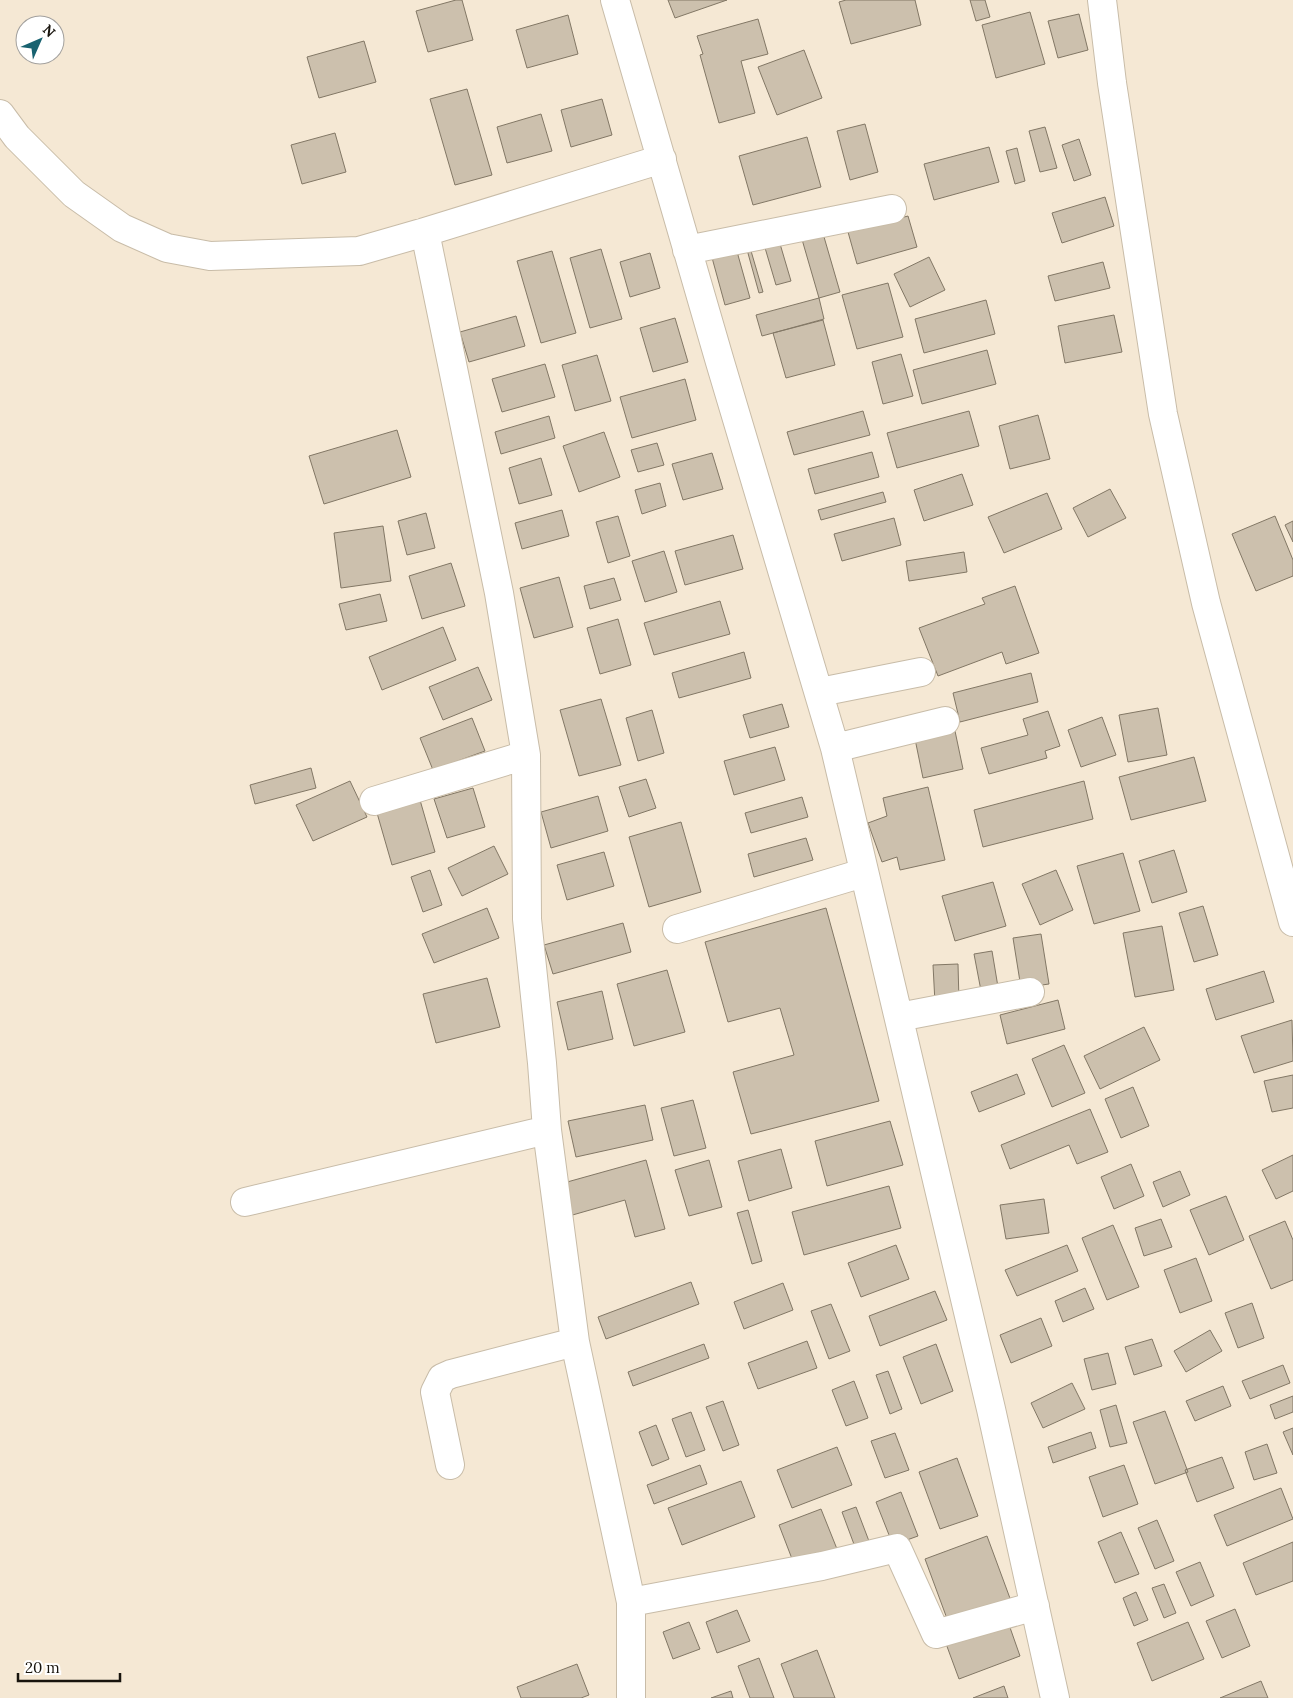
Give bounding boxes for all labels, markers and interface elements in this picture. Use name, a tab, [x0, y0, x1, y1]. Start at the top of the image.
north arrow	[15, 15, 65, 65]
text: N	[39, 21, 60, 41]
scale bar	[18, 1650, 120, 1682]
text: 20 m	[25, 1658, 60, 1677]

